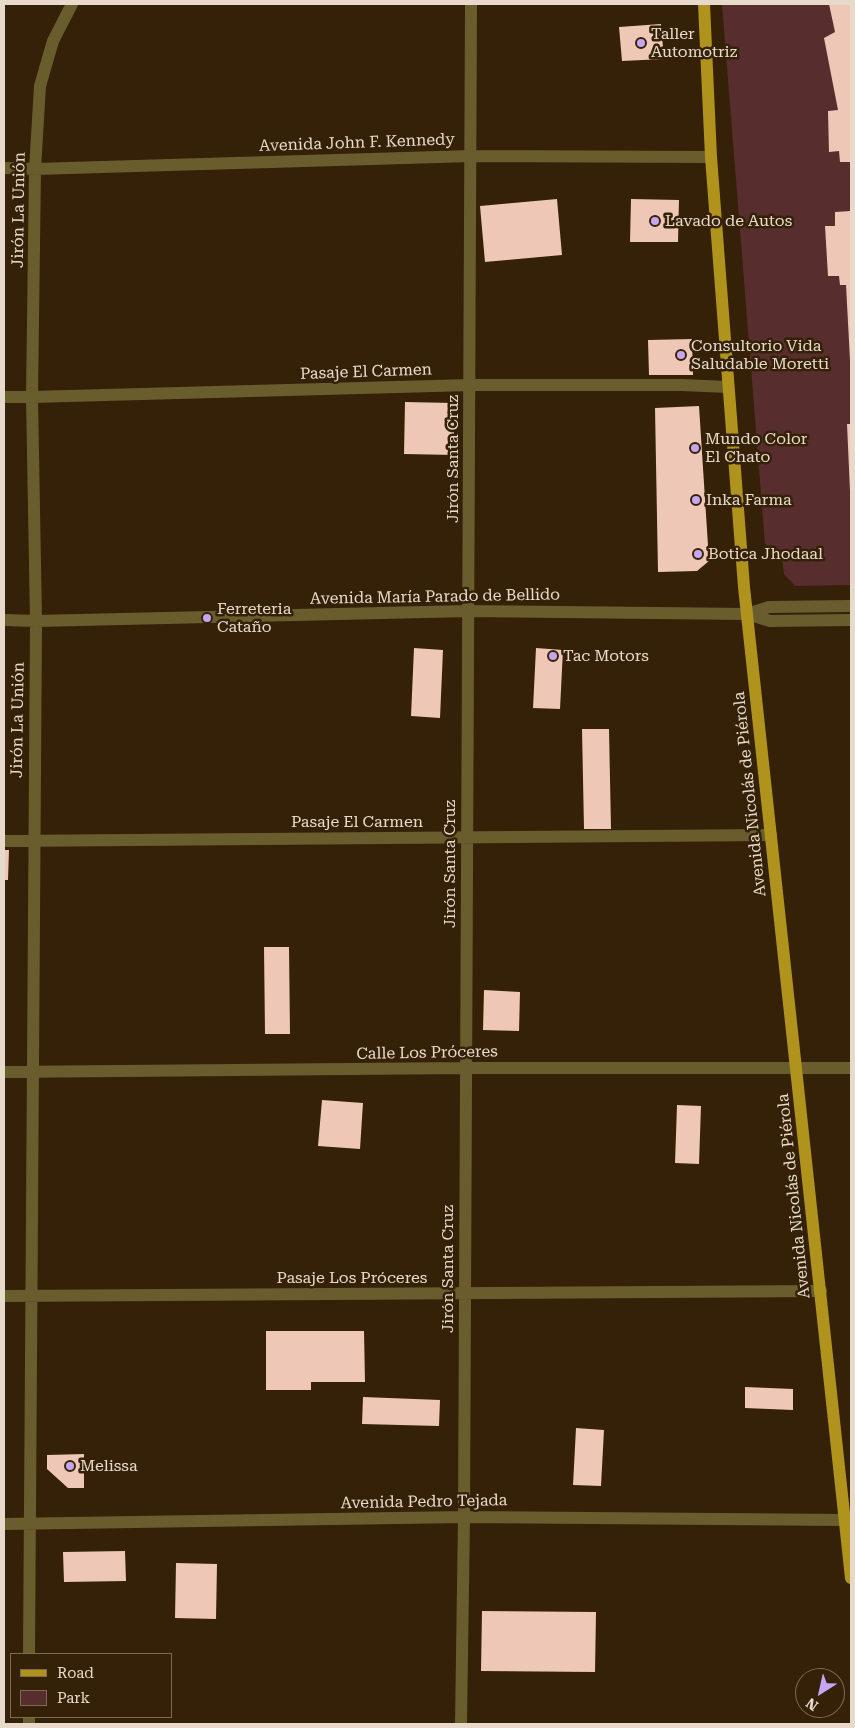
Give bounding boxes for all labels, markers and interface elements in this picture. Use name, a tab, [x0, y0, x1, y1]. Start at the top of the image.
place label: Taller Automotriz	[651, 24, 737, 62]
marker: Taller Automotriz	[635, 37, 647, 49]
street label: Avenida John F. Kennedy	[259, 130, 455, 156]
street label: Jirón La Unión	[8, 152, 30, 268]
place label: Lavado de Autos	[665, 211, 792, 231]
marker: Lavado de Autos	[649, 215, 661, 227]
place label: Consultorio Vida Saludable Moretti	[691, 336, 829, 374]
marker: Consultorio Vida Saludable Moretti	[675, 349, 687, 361]
street label: Pasaje El Carmen	[300, 360, 432, 384]
street label: Jirón Santa Cruz	[443, 395, 463, 523]
place label: Mundo Color El Chato	[705, 429, 807, 467]
marker: Mundo Color El Chato	[689, 442, 701, 454]
place label: Inka Farma	[706, 490, 792, 510]
marker: Inka Farma	[690, 494, 702, 506]
place label: Botica Jhodaal	[708, 544, 823, 564]
marker: Botica Jhodaal	[692, 548, 704, 560]
street label: Avenida María Parado de Bellido	[310, 585, 560, 609]
place label: Ferreteria Cataño	[217, 599, 291, 637]
marker: Ferreteria Cataño	[201, 612, 213, 624]
place label: Tac Motors	[563, 646, 649, 666]
marker: Tac Motors	[547, 650, 559, 662]
street label: Jirón La Unión	[7, 662, 29, 778]
street label: Avenida Nicolás de Piérola	[730, 691, 770, 897]
street label: Jirón Santa Cruz	[440, 800, 460, 928]
street label: Pasaje El Carmen	[291, 812, 423, 832]
street label: Calle Los Próceres	[356, 1042, 498, 1064]
street label: Avenida Nicolás de Piérola	[774, 1093, 814, 1299]
street label: Jirón Santa Cruz	[438, 1205, 458, 1333]
street label: Pasaje Los Próceres	[277, 1268, 427, 1288]
place label: Melissa	[80, 1456, 138, 1476]
marker: Melissa	[64, 1460, 76, 1472]
street label: Avenida Pedro Tejada	[340, 1491, 508, 1513]
legend	[10, 1653, 172, 1718]
text: Road	[57, 1664, 94, 1682]
north arrow	[795, 1668, 845, 1718]
text: Park	[57, 1689, 90, 1707]
text: N	[803, 1695, 821, 1714]

